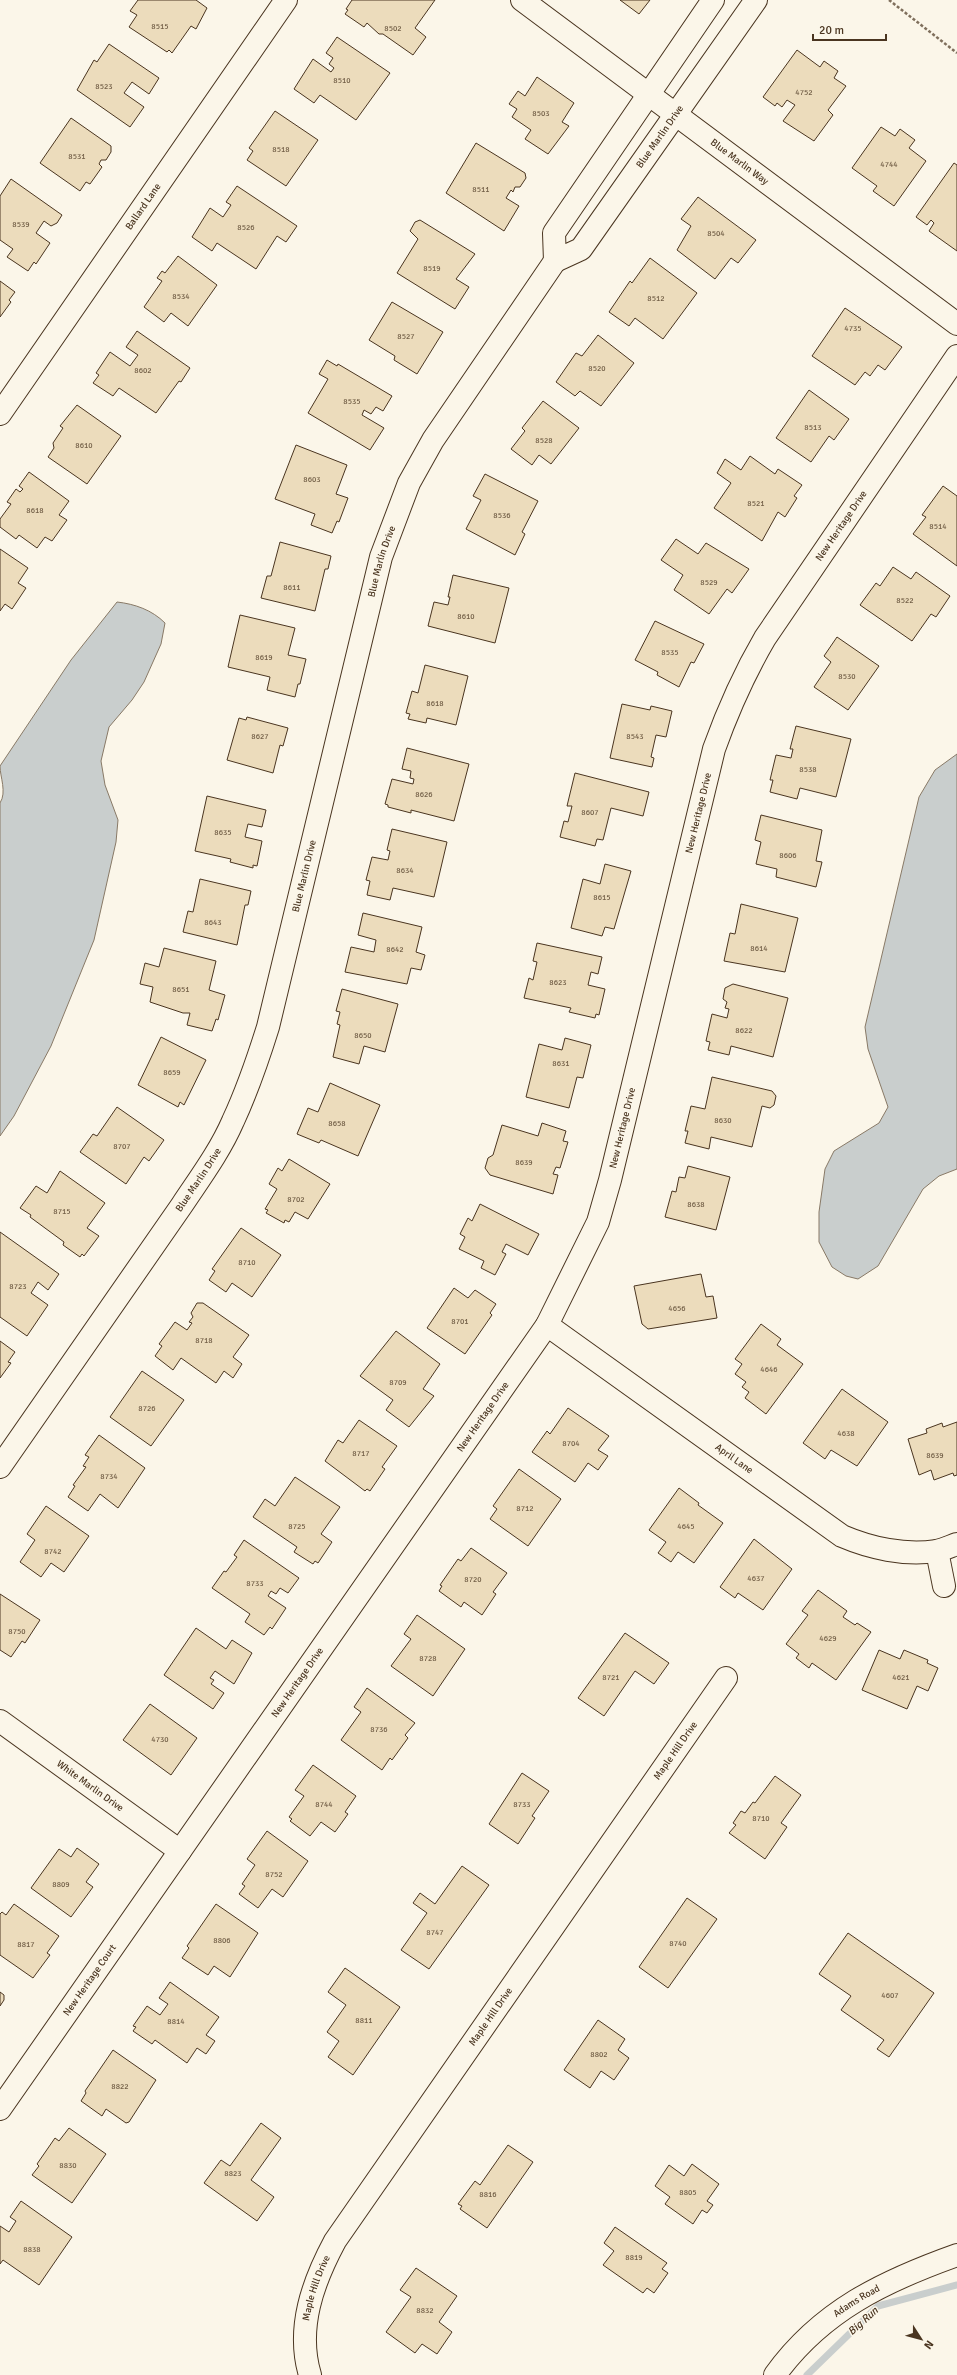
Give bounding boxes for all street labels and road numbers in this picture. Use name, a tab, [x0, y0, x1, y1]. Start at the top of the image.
street label: Blue Marlin Drive	[634, 103, 686, 170]
street label: Blue Marlin Way	[708, 136, 771, 188]
street label: Ballard Lane	[123, 181, 163, 232]
street label: New Heritage Drive	[813, 488, 870, 563]
street label: Blue Marlin Drive	[366, 524, 398, 598]
street label: New Heritage Drive	[683, 771, 714, 855]
street label: Blue Marlin Drive	[290, 839, 319, 914]
street label: New Heritage Drive	[607, 1086, 638, 1170]
street label: Blue Marlin Drive	[173, 1146, 224, 1214]
street label: New Heritage Drive	[454, 1379, 512, 1454]
street label: April Lane	[713, 1441, 755, 1476]
street label: New Heritage Drive	[269, 1645, 326, 1720]
street label: Maple Hill Drive	[651, 1719, 700, 1782]
street label: White Marlin Drive	[54, 1758, 126, 1814]
street label: New Heritage Court	[61, 1942, 119, 2018]
street label: Maple Hill Drive	[466, 1985, 515, 2048]
street label: Maple Hill Drive	[300, 2253, 333, 2322]
street label: Adams Road	[831, 2282, 882, 2320]

